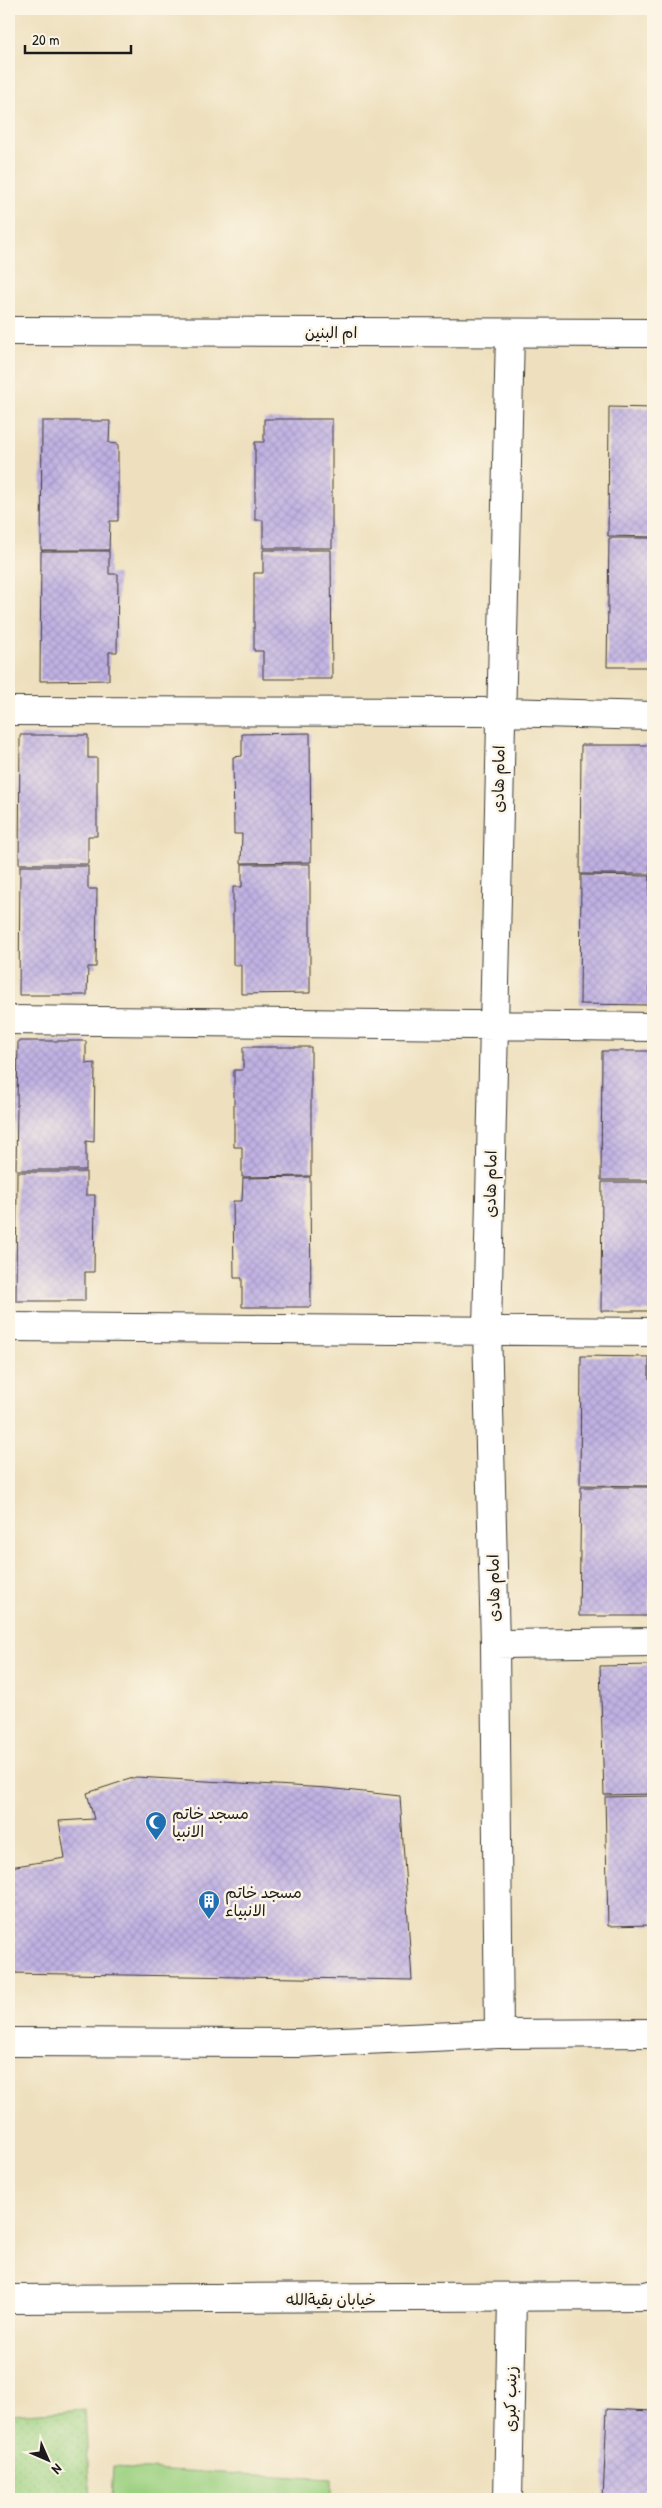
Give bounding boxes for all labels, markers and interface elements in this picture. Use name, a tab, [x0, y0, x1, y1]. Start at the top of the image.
scale bar	[25, 22, 131, 54]
text: 20 m	[32, 29, 59, 50]
street label: ام البنین	[305, 321, 357, 345]
street label: امام هادی	[486, 745, 512, 813]
street label: امام هادی	[478, 1150, 504, 1218]
street label: امام هادی	[481, 1554, 507, 1622]
place label: مسجد خاتم الانبیا	[172, 1802, 249, 1842]
mosque icon: مسجد خاتم الانبیا	[144, 1810, 168, 1841]
place label: مسجد خاتم الانبیاء	[225, 1881, 302, 1921]
building icon: مسجد خاتم الانبیاء	[197, 1889, 221, 1920]
street label: خیابان بقیةالله	[286, 2288, 376, 2310]
street label: زینب کبری	[498, 2366, 522, 2432]
north arrow	[22, 2436, 72, 2486]
text: N	[48, 2460, 67, 2479]

